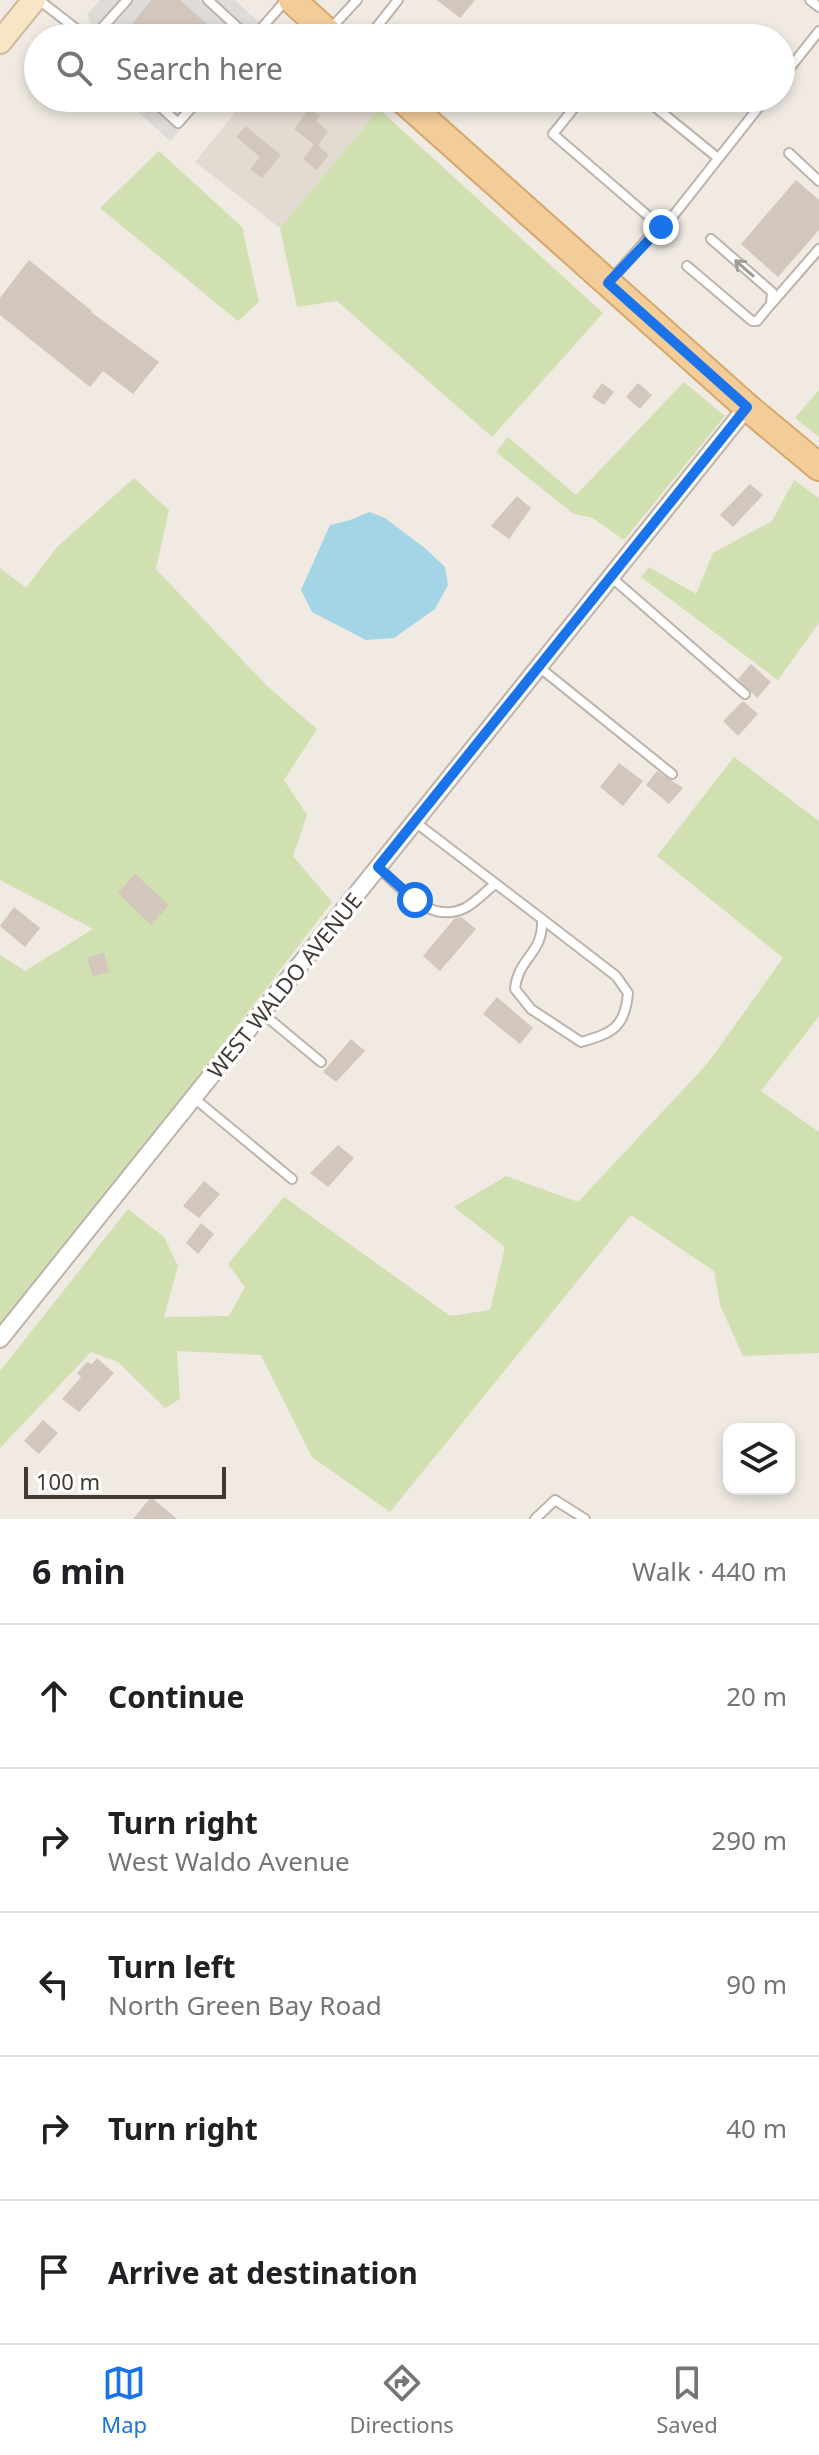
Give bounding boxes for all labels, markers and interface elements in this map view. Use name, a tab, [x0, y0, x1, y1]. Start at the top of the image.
search box	[24, 24, 795, 112]
icon: search	[52, 46, 96, 90]
text: Search here	[116, 48, 283, 89]
route end	[643, 209, 679, 245]
one-way arrow	[735, 259, 755, 277]
route start	[397, 882, 433, 918]
street label: WEST WALDO AVENUE	[200, 886, 368, 1084]
map controls	[723, 1423, 795, 1495]
button: layers	[723, 1423, 795, 1495]
scale bar	[24, 1463, 226, 1499]
text: 100 m	[36, 1466, 100, 1496]
text: 6 min	[32, 1548, 126, 1594]
text: Walk · 440 m	[632, 1553, 787, 1589]
icon: ahead	[32, 1674, 76, 1718]
text: Continue	[108, 1676, 244, 1717]
text: 20 m	[726, 1678, 787, 1714]
text: Turn right	[108, 1802, 258, 1843]
icon: right	[32, 1818, 76, 1862]
text: 290 m	[711, 1822, 787, 1858]
text: West Waldo Avenue	[108, 1843, 350, 1879]
text: Turn left	[108, 1946, 236, 1987]
icon: left	[32, 1962, 76, 2006]
text: 90 m	[726, 1966, 787, 2002]
text: North Green Bay Road	[108, 1987, 382, 2023]
icon: right	[32, 2106, 76, 2150]
text: Turn right	[108, 2108, 258, 2149]
text: 40 m	[726, 2110, 787, 2146]
icon: arrive	[32, 2250, 76, 2294]
text: Arrive at destination	[108, 2252, 418, 2293]
tab: Map	[101, 2361, 147, 2439]
tab: Directions	[349, 2361, 454, 2439]
tab: Saved	[656, 2361, 718, 2439]

